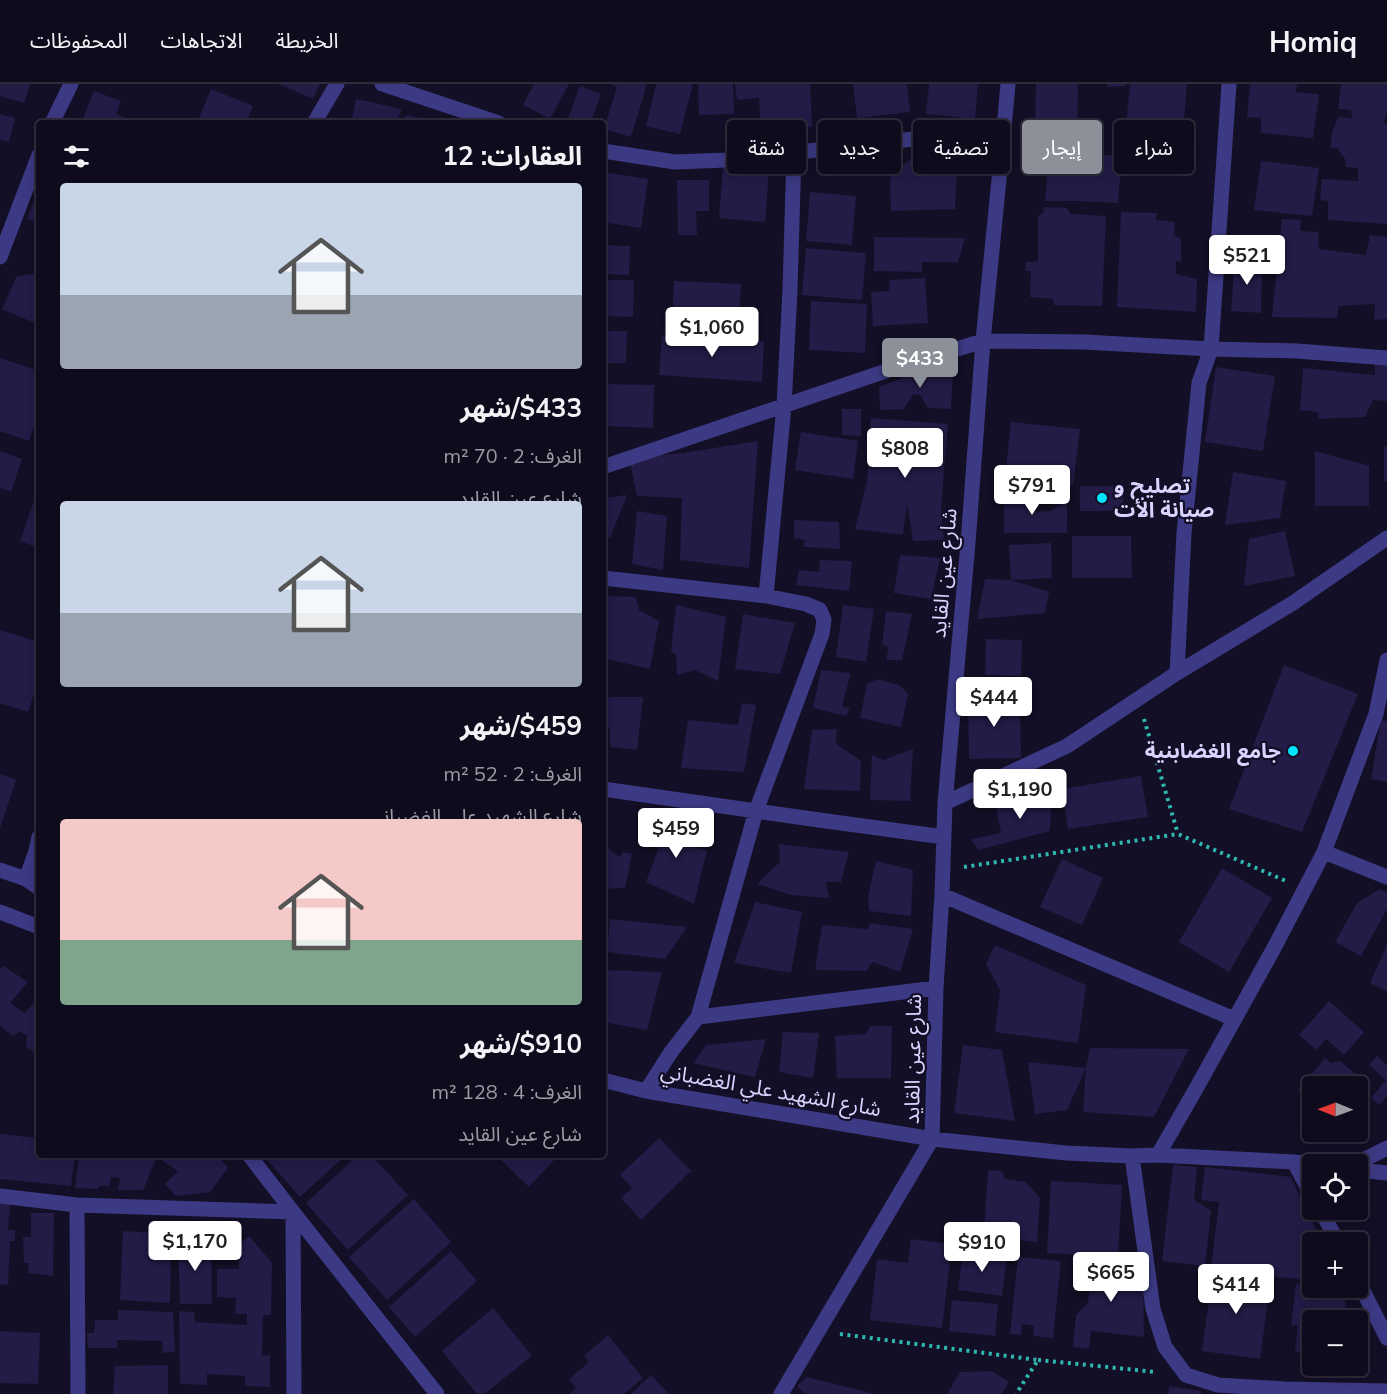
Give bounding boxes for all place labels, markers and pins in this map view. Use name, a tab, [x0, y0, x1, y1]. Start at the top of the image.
pin: $521	[1211, 235, 1283, 286]
pin: $1,060	[663, 307, 761, 358]
pin: $433	[884, 338, 956, 389]
pin: $808	[869, 428, 941, 479]
pin: $791	[996, 465, 1068, 516]
place label: تصليح و صيانة الأت	[1114, 472, 1214, 522]
marker: تصليح و صيانة الأت	[1095, 491, 1109, 505]
pin: $444	[958, 677, 1030, 728]
place label: جامع الغضابنية	[1145, 737, 1281, 766]
marker: جامع الغضابنية	[1286, 744, 1300, 758]
pin: $1,190	[971, 769, 1069, 820]
pin: $459	[640, 808, 712, 859]
pin: $1,170	[146, 1221, 244, 1272]
pin: $910	[946, 1222, 1018, 1273]
pin: $665	[1075, 1252, 1147, 1303]
pin: $414	[1200, 1264, 1272, 1315]

